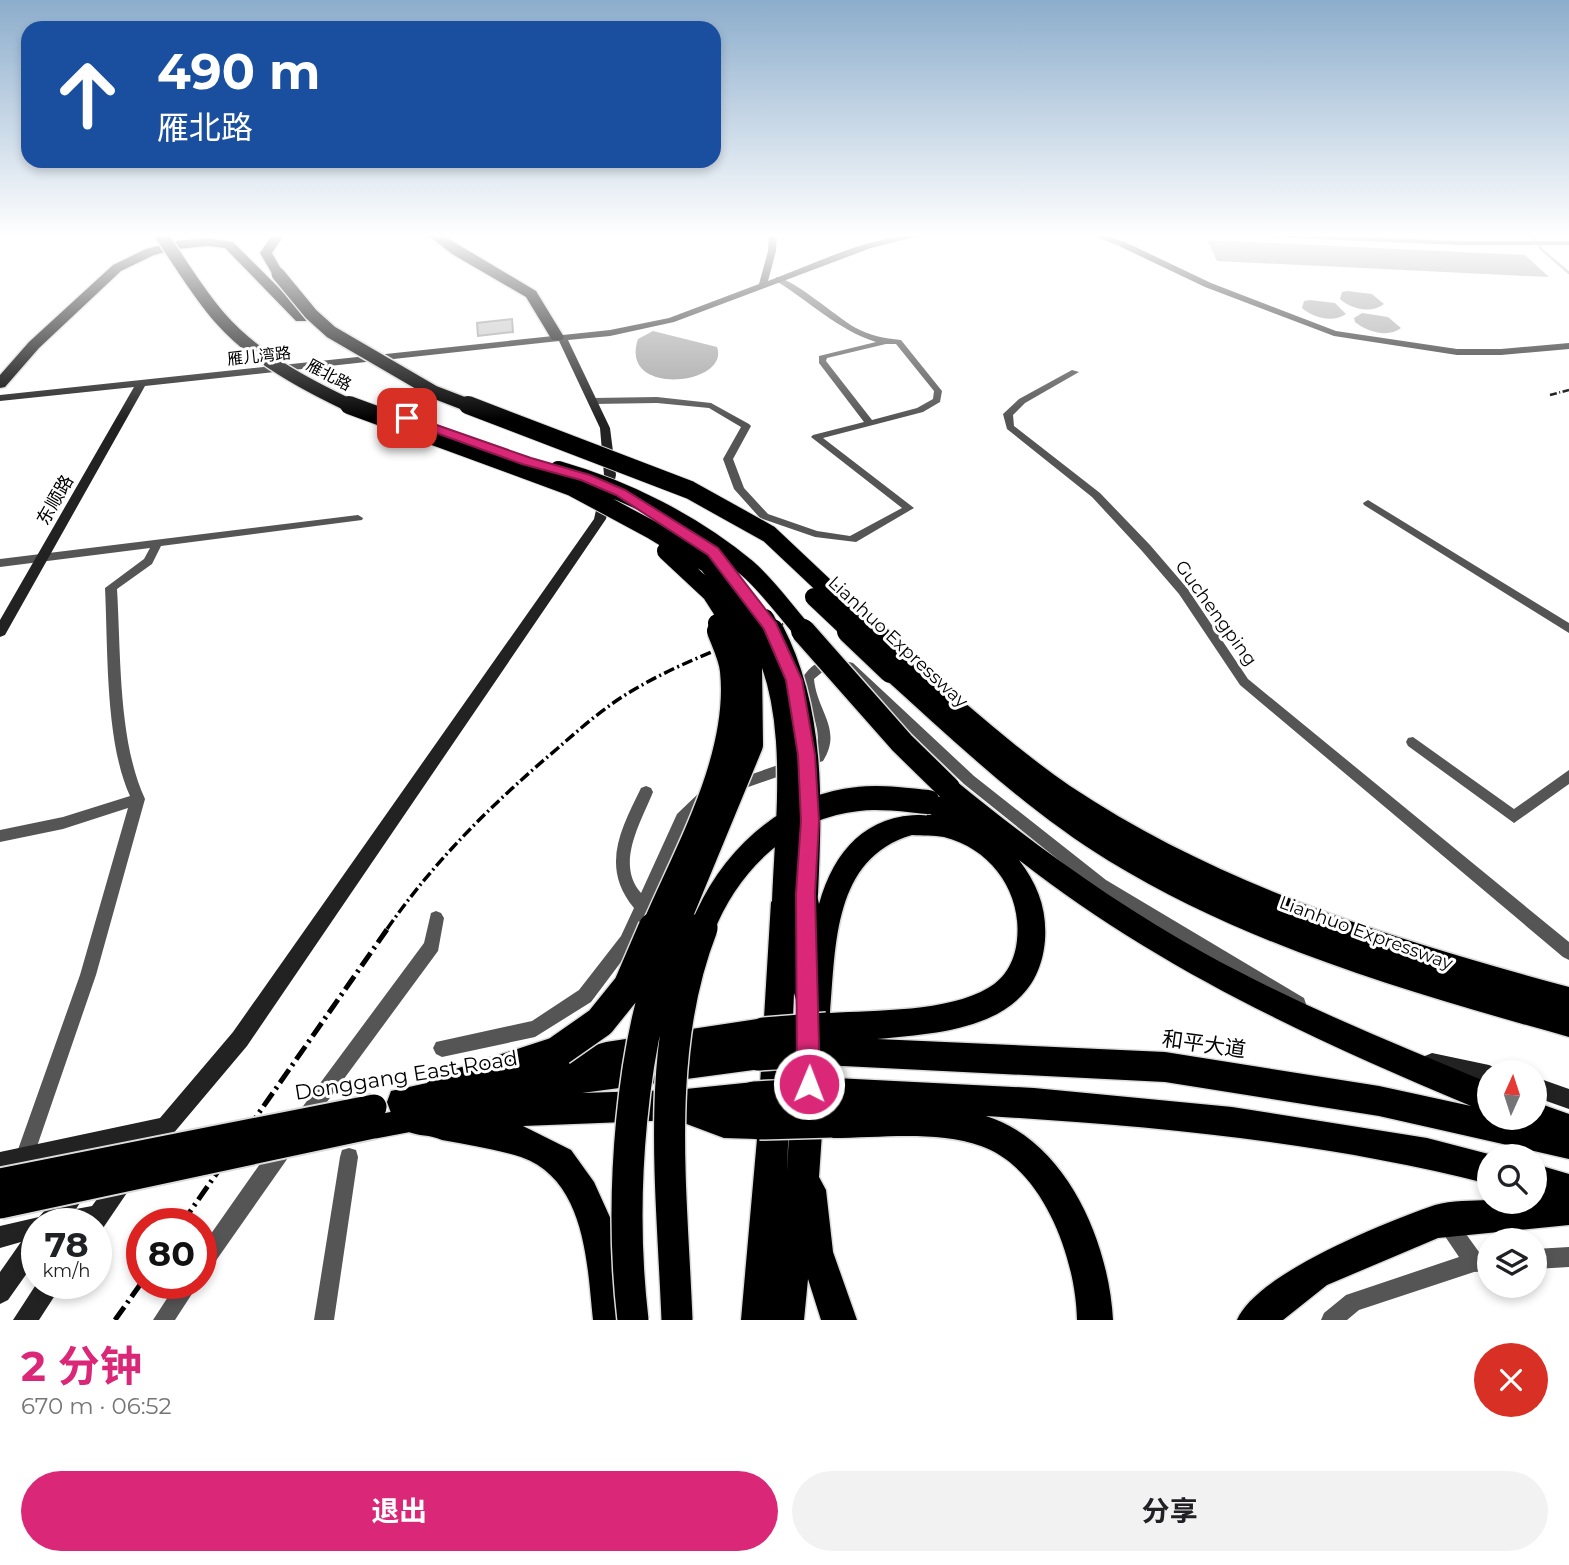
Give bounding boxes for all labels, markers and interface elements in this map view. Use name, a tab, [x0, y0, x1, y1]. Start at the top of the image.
text: 490 m	[157, 42, 320, 101]
icon: ahead	[42, 49, 133, 140]
text: 雁北路	[157, 108, 253, 147]
street label: 雁儿湾路	[226, 343, 292, 369]
street label: 雁北路	[303, 355, 355, 395]
pin	[377, 388, 437, 448]
icon: arrive	[388, 399, 426, 437]
street label: 东顺路	[32, 471, 78, 529]
street label: Guchengping	[1170, 556, 1262, 670]
street label: Lianhuo Expressway	[824, 572, 973, 713]
street label: Lianhuo Expressway	[1276, 891, 1456, 975]
street label: 和平大道	[1161, 1026, 1247, 1062]
street label: Donggang East Road	[293, 1045, 519, 1105]
position arrow	[772, 1047, 846, 1121]
north arrow	[1477, 1060, 1547, 1130]
map controls	[1477, 1060, 1547, 1298]
button: search	[1477, 1144, 1547, 1214]
speed limit sign: 80	[126, 1208, 217, 1299]
text: 78	[44, 1223, 89, 1266]
button: layers	[1477, 1228, 1547, 1298]
text: km/h	[42, 1260, 91, 1282]
text: 2 分钟	[21, 1340, 142, 1392]
button: close	[1474, 1343, 1548, 1417]
text: 670 m · 06:52	[21, 1392, 172, 1420]
button: 退出	[21, 1471, 778, 1551]
button: 分享	[792, 1471, 1548, 1551]

